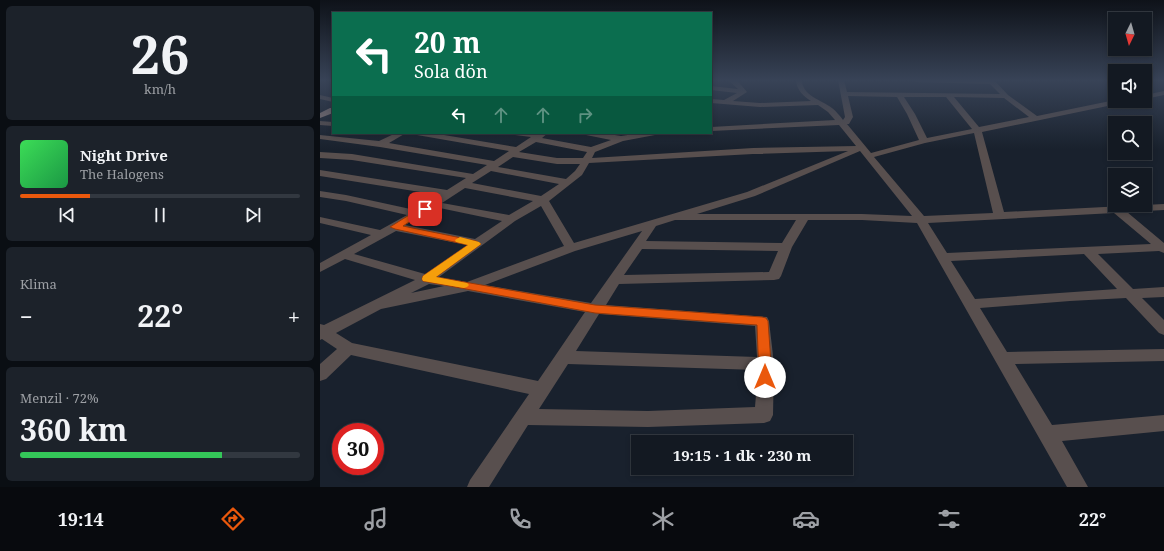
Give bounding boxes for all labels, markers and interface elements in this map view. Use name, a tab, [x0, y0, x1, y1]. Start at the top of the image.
north arrow	[1108, 12, 1152, 56]
map controls	[1108, 12, 1152, 212]
text: 26	[131, 18, 189, 89]
text: 20 m	[414, 23, 481, 61]
icon: left	[348, 28, 400, 80]
text: Sola dön	[414, 59, 488, 83]
button: sound	[1108, 64, 1152, 108]
text: km/h	[144, 80, 176, 98]
icon: left	[448, 104, 470, 126]
icon: ahead	[490, 104, 512, 126]
icon: ahead	[532, 104, 554, 126]
icon: right	[574, 104, 596, 126]
button: search	[1108, 116, 1152, 160]
text: Night Drive	[80, 145, 168, 165]
text: The Halogens	[80, 165, 164, 183]
button: layers	[1108, 168, 1152, 212]
pin	[408, 192, 442, 226]
icon: arrive	[414, 198, 436, 220]
icon: previous	[56, 204, 78, 226]
icon: pause	[149, 204, 171, 226]
icon: next	[242, 204, 264, 226]
text: Klima	[20, 275, 57, 293]
text: 22°	[137, 295, 183, 336]
text: −	[20, 301, 33, 331]
text: +	[288, 301, 300, 331]
position arrow	[744, 356, 786, 398]
text: Menzil · 72%	[20, 389, 99, 407]
text: 360 km	[20, 409, 127, 450]
speed limit sign: 30	[332, 423, 384, 475]
text: 19:15 · 1 dk · 230 m	[673, 445, 811, 465]
icon: directions	[219, 505, 247, 533]
icon: music	[362, 505, 390, 533]
icon: phone	[506, 505, 534, 533]
icon: climate	[649, 505, 677, 533]
icon: car	[792, 505, 820, 533]
icon: filters	[935, 505, 963, 533]
text: 19:14	[58, 507, 104, 531]
text: 22°	[1079, 507, 1106, 531]

